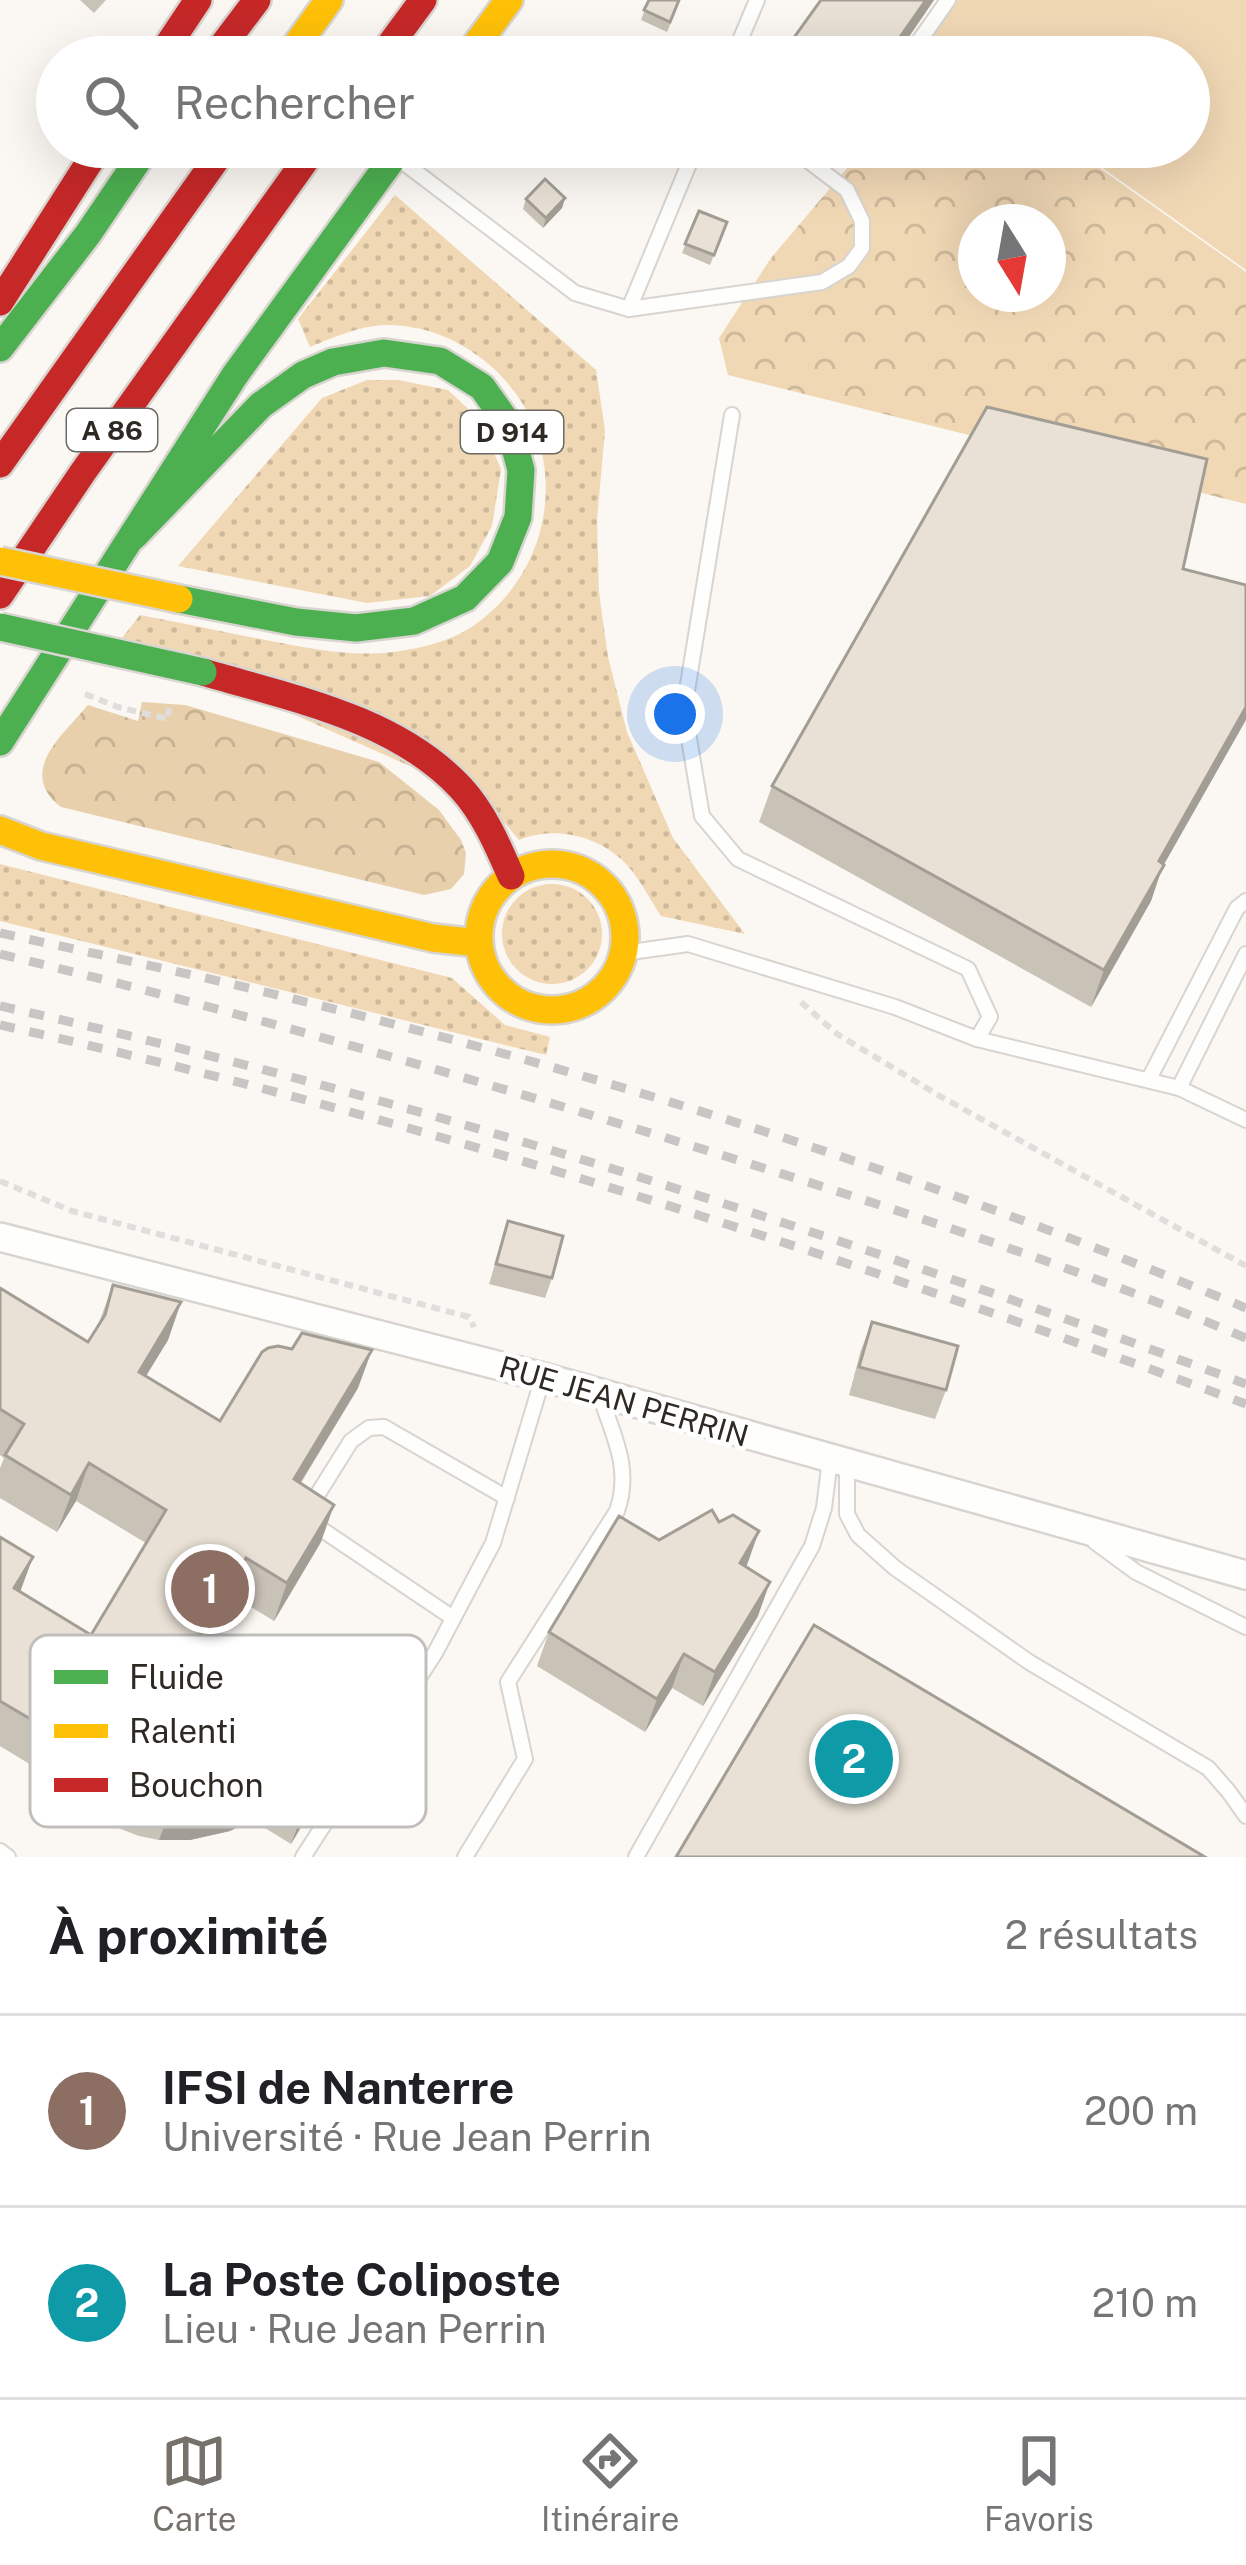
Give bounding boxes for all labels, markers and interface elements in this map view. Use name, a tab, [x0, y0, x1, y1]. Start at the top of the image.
search box	[36, 36, 1210, 168]
icon: search	[78, 69, 144, 135]
text: Rechercher	[174, 76, 415, 129]
north arrow	[958, 204, 1066, 312]
road number: A 86	[67, 409, 157, 451]
road number: D 914	[461, 411, 563, 453]
your location	[645, 684, 705, 744]
street label: RUE JEAN PERRIN	[495, 1348, 753, 1454]
pin: 1	[171, 1544, 249, 1634]
legend	[30, 1635, 426, 1827]
text: Fluide	[129, 1658, 224, 1696]
text: Ralenti	[129, 1712, 236, 1750]
pin: 2	[815, 1714, 893, 1804]
text: Bouchon	[129, 1766, 263, 1804]
text: À proximité	[48, 1906, 329, 1965]
text: 2 résultats	[1005, 1912, 1198, 1958]
text: IFSI de Nanterre	[162, 2061, 514, 2114]
text: 1	[79, 2088, 95, 2134]
text: 200 m	[1084, 2088, 1198, 2134]
text: Université · Rue Jean Perrin	[162, 2114, 652, 2160]
text: La Poste Coliposte	[162, 2253, 561, 2306]
text: 2	[75, 2280, 99, 2326]
text: 210 m	[1092, 2280, 1198, 2326]
text: Lieu · Rue Jean Perrin	[162, 2306, 547, 2352]
tab: Carte	[152, 2428, 237, 2538]
tab: Itinéraire	[541, 2428, 679, 2538]
tab: Favoris	[984, 2428, 1094, 2538]

